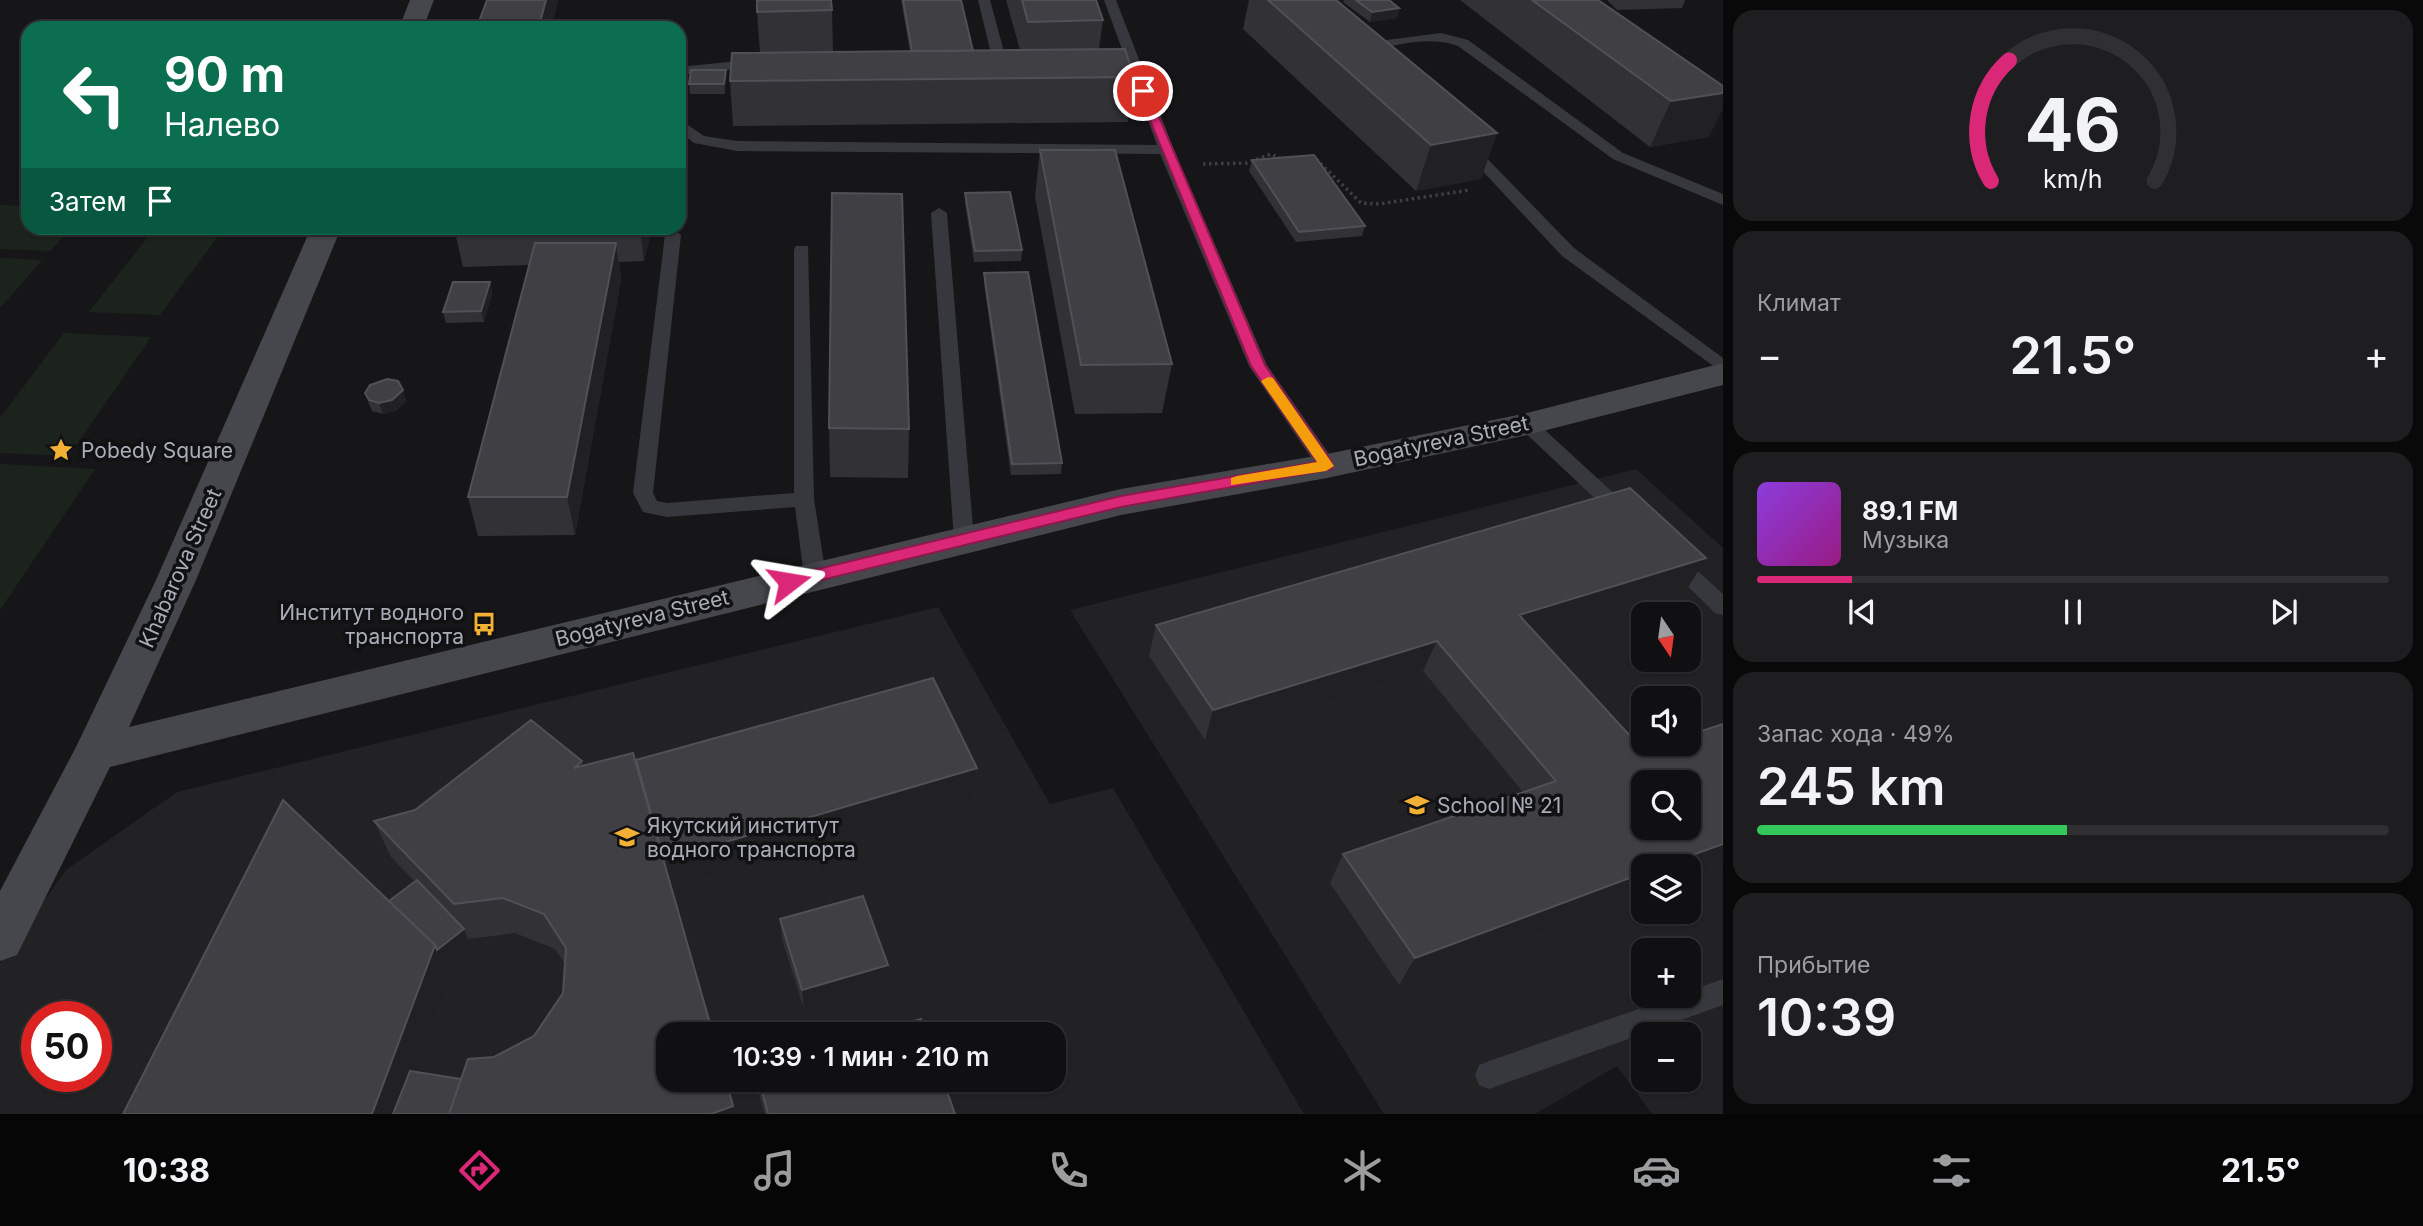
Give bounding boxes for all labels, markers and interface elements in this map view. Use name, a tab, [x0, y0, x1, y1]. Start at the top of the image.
text: 90 m	[164, 45, 285, 104]
icon: left	[49, 49, 140, 140]
pin	[1113, 61, 1173, 121]
icon: arrive	[1124, 72, 1162, 110]
text: 46	[2025, 81, 2121, 170]
text: Налево	[164, 105, 280, 144]
text: km/h	[2043, 164, 2103, 194]
icon: arrive	[141, 182, 179, 220]
text: Затем	[49, 186, 127, 217]
text: Климат	[1757, 289, 1841, 317]
text: 21.5°	[2010, 324, 2136, 387]
text: −	[1757, 332, 1782, 378]
text: +	[2364, 332, 2389, 378]
street label: Bogatyreva Street	[1351, 410, 1531, 472]
place icon: Pobedy Square	[47, 436, 75, 464]
place label: Pobedy Square	[81, 438, 233, 463]
street label: Khabarova Street	[134, 484, 226, 651]
text: 89.1 FM	[1862, 495, 1958, 526]
text: Музыка	[1862, 526, 1949, 554]
position arrow	[752, 545, 826, 619]
street label: Bogatyreva Street	[553, 584, 732, 652]
icon: previous	[1843, 593, 1881, 631]
icon: pause	[2054, 593, 2092, 631]
icon: next	[2265, 593, 2303, 631]
place label: Институт водного транспорта	[279, 600, 464, 649]
north arrow	[1631, 602, 1701, 672]
map controls	[1631, 602, 1701, 1092]
bus stop icon: Институт водного транспорта	[470, 610, 498, 638]
button: sound	[1631, 686, 1701, 756]
text: Запас хода · 49%	[1757, 720, 1955, 748]
text: 245 km	[1757, 755, 1945, 818]
button: search	[1631, 770, 1701, 840]
school or university icon: School № 21	[1403, 791, 1431, 819]
place label: School № 21	[1437, 793, 1561, 818]
place label: Якутский институт водного транспорта	[647, 813, 856, 862]
school or university icon: Якутский институт водного транспорта	[613, 823, 641, 851]
button: layers	[1631, 854, 1701, 924]
button: +	[1631, 938, 1701, 1008]
text: Прибытие	[1757, 951, 1870, 979]
text: 10:39	[1757, 986, 1896, 1049]
speed limit sign: 50	[21, 1001, 112, 1092]
button: −	[1631, 1022, 1701, 1092]
text: 10:39 · 1 мин · 210 m	[733, 1041, 989, 1072]
icon: directions	[455, 1146, 504, 1195]
icon: music	[750, 1146, 799, 1195]
icon: phone	[1044, 1146, 1093, 1195]
icon: climate	[1338, 1146, 1387, 1195]
icon: car	[1632, 1146, 1681, 1195]
icon: filters	[1927, 1146, 1976, 1195]
text: 10:38	[123, 1151, 210, 1190]
text: 21.5°	[2221, 1151, 2300, 1190]

